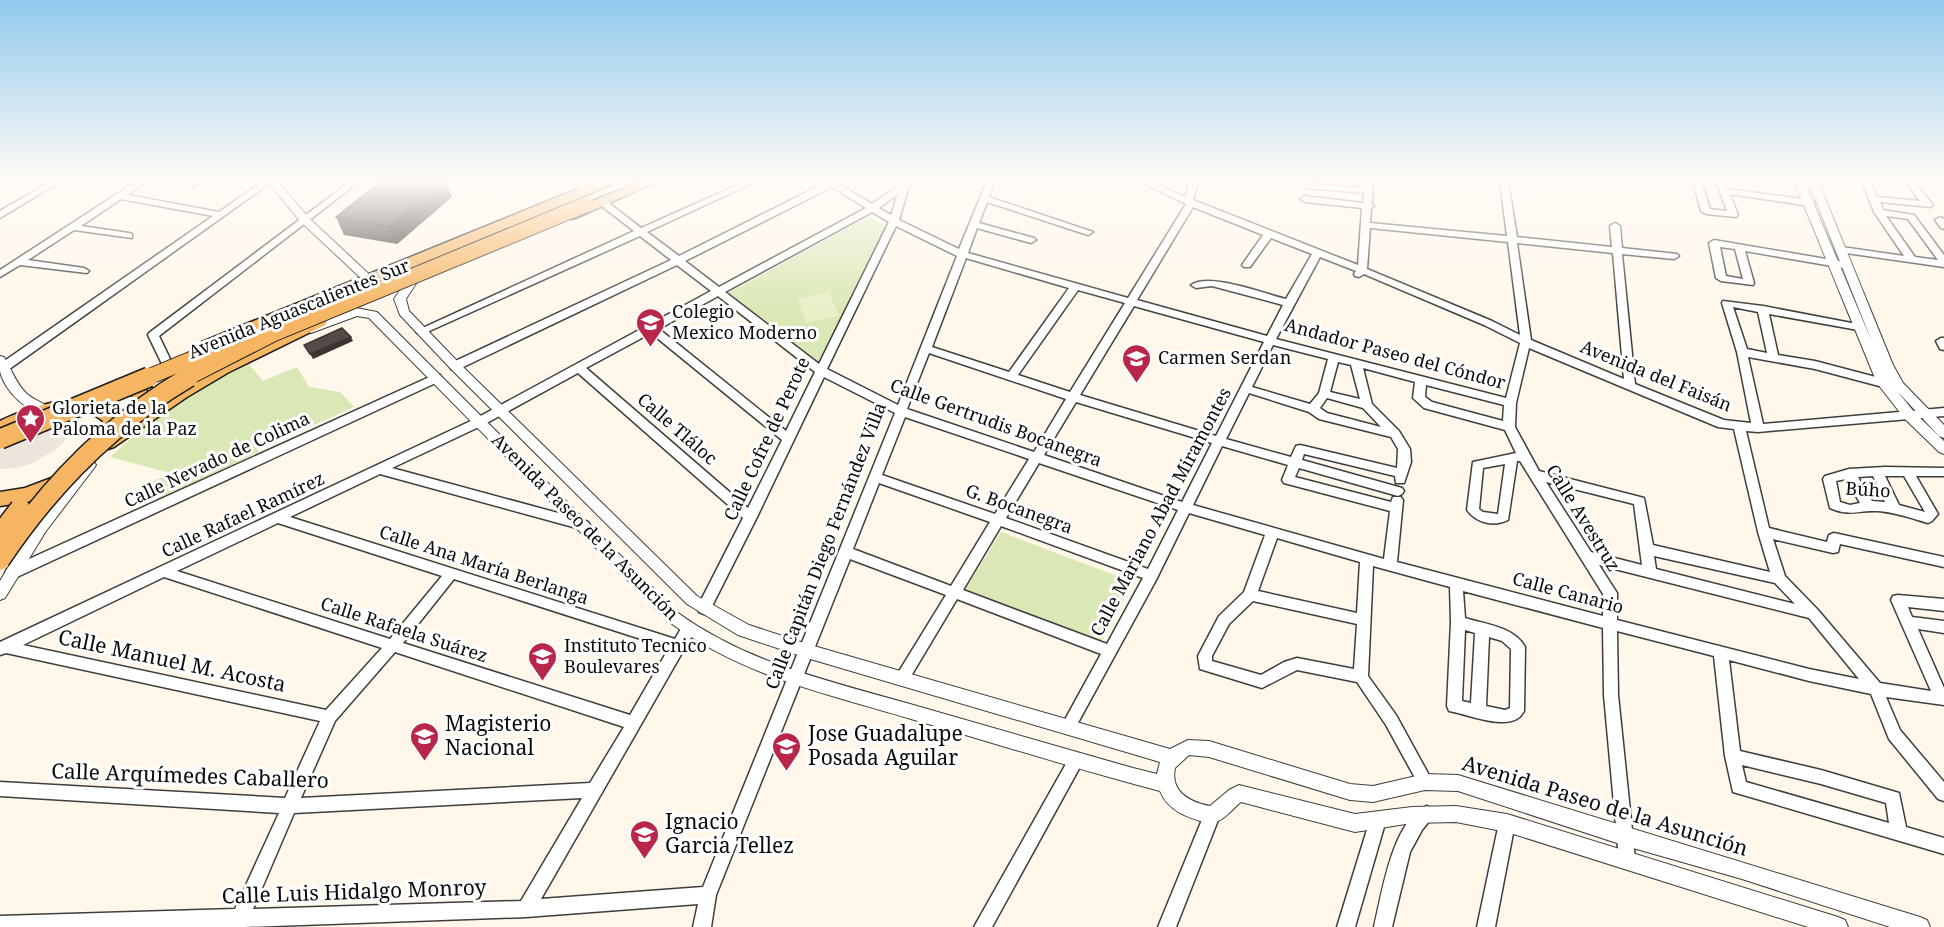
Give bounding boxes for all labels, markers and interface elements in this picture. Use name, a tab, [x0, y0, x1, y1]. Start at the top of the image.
street label: Avenida Aguascalientes Sur	[184, 252, 413, 364]
place label: Colegio Mexico Moderno	[672, 299, 817, 344]
school or university icon: Colegio Mexico Moderno	[635, 306, 667, 348]
street label: Andador Paseo del Cóndor	[1282, 312, 1509, 394]
street label: Avenida del Faisán	[1577, 334, 1736, 417]
school or university icon: Carmen Serdan	[1121, 342, 1153, 384]
place label: Carmen Serdan	[1158, 345, 1292, 369]
street label: Calle Cofre de Perote	[718, 353, 815, 524]
street label: Calle Gertrudis Bocanegra	[887, 373, 1106, 472]
street label: Calle Mariano Abad Miramontes	[1084, 383, 1236, 640]
street label: Calle Tláloc	[633, 387, 723, 470]
place label: Glorieta de la Paloma de la Paz	[52, 395, 197, 440]
street label: Calle Capitán Diego Fernández Villa	[759, 399, 891, 693]
place icon: Glorieta de la Paloma de la Paz	[15, 402, 47, 444]
street label: Calle Nevado de Colima	[120, 406, 313, 513]
street label: Avenida Paseo de la Asunción	[487, 428, 685, 625]
street label: Calle Avestruz	[1541, 459, 1626, 576]
street label: Calle Rafael Ramírez	[157, 466, 328, 562]
street label: Búho	[1845, 475, 1891, 503]
street label: G. Bocanegra	[962, 478, 1076, 539]
street label: Calle Ana María Berlanga	[377, 519, 592, 609]
street label: Calle Canario	[1510, 566, 1627, 618]
street label: Calle Rafaela Suárez	[318, 591, 491, 667]
street label: Calle Manuel M. Acosta	[56, 622, 289, 698]
place label: Instituto Tecnico Boulevares	[564, 633, 707, 678]
school or university icon: Instituto Tecnico Boulevares	[527, 640, 559, 682]
place label: Magisterio Nacional	[445, 709, 551, 761]
place label: Jose Guadalupe Posada Aguilar	[807, 719, 963, 771]
school or university icon: Magisterio Nacional	[408, 720, 440, 762]
school or university icon: Jose Guadalupe Posada Aguilar	[771, 730, 803, 772]
street label: Avenida Paseo de la Asunción	[1459, 748, 1752, 862]
street label: Calle Arquímedes Caballero	[51, 756, 329, 794]
place label: Ignacio Garcia Tellez	[665, 807, 794, 859]
school or university icon: Ignacio Garcia Tellez	[628, 818, 660, 860]
street label: Calle Luis Hidalgo Monroy	[221, 872, 487, 910]

